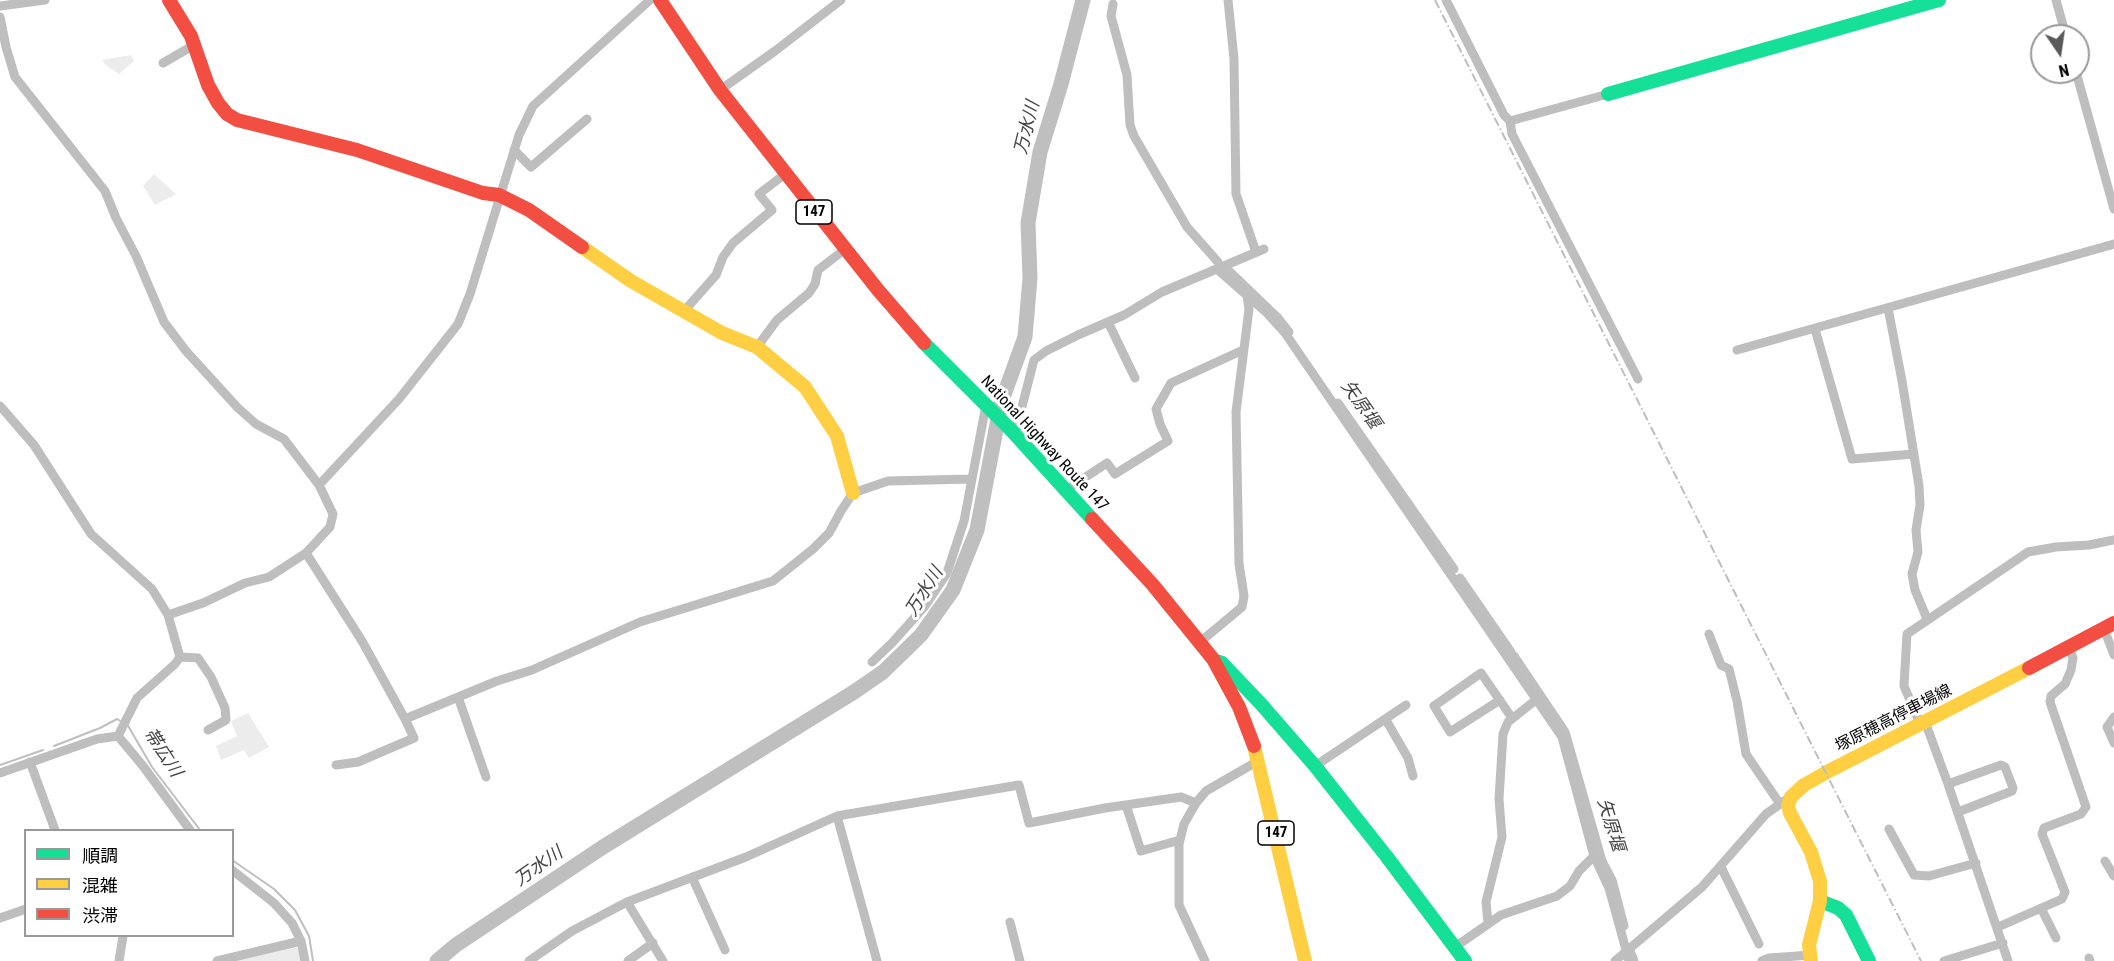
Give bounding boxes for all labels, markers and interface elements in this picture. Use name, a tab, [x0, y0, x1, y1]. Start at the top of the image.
north arrow	[2030, 24, 2090, 84]
text: N	[2057, 60, 2071, 80]
water label: 万水川	[1011, 99, 1045, 157]
road number: 147	[796, 200, 832, 224]
street label: National Highway Route 147	[976, 372, 1112, 516]
water label: 矢原堰	[1336, 377, 1384, 433]
water label: 万水川	[902, 563, 948, 621]
street label: 塚原穂高停車場線	[1833, 681, 1955, 757]
water label: 帯広川	[138, 724, 186, 782]
water label: 矢原堰	[1592, 796, 1628, 854]
road number: 147	[1258, 821, 1294, 845]
legend	[24, 829, 234, 937]
water label: 万水川	[511, 843, 567, 891]
text: 順調	[82, 845, 118, 866]
text: 混雑	[82, 875, 118, 896]
text: 渋滞	[82, 905, 118, 926]

